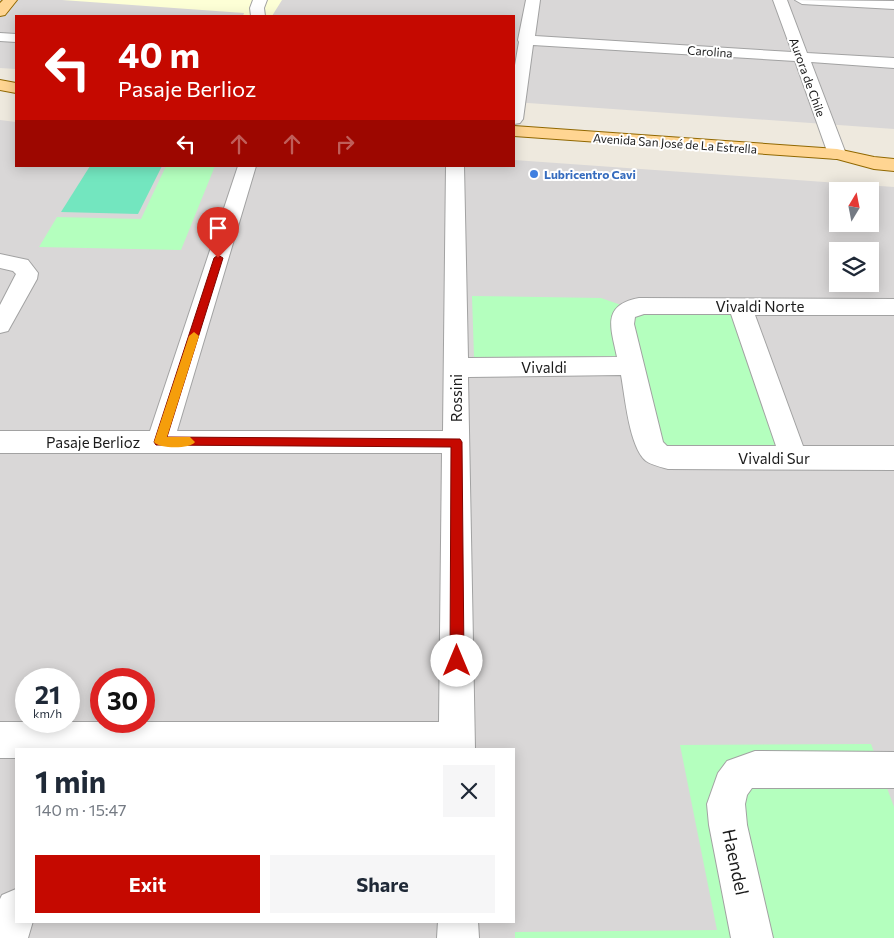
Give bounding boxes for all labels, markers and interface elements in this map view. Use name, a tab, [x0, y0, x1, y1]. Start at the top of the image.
text: 40 m	[118, 32, 200, 75]
icon: left	[35, 35, 100, 100]
street label: Aurora de Chile	[787, 36, 829, 118]
street label: Carolina	[687, 42, 733, 60]
text: Pasaje Berlioz	[118, 75, 256, 102]
icon: left	[172, 130, 200, 158]
icon: ahead	[225, 130, 253, 158]
icon: ahead	[278, 130, 306, 158]
icon: right	[331, 130, 359, 158]
street label: Avenida San José de La Estrella	[592, 130, 757, 157]
place label: Lubricentro Cavi	[544, 167, 636, 181]
marker: Lubricentro Cavi	[528, 168, 540, 180]
north arrow	[829, 182, 879, 232]
map controls	[829, 182, 879, 292]
pin	[197, 207, 239, 258]
icon: arrive	[204, 214, 232, 242]
button: layers	[829, 242, 879, 292]
street label: Vivaldi Norte	[716, 297, 805, 315]
street label: Vivaldi	[521, 358, 567, 376]
street label: Rossini	[447, 374, 465, 422]
street label: Pasaje Berlioz	[46, 433, 140, 451]
street label: Vivaldi Sur	[738, 449, 810, 467]
position arrow	[430, 634, 482, 686]
speed limit sign: 30	[90, 668, 155, 733]
text: 21	[35, 679, 60, 709]
text: km/h	[33, 706, 62, 720]
text: 1 min	[35, 762, 106, 799]
button: close	[443, 765, 495, 817]
text: 140 m · 15:47	[35, 800, 126, 819]
street label: Haendel	[718, 827, 754, 897]
button: Exit	[35, 855, 260, 913]
button: Share	[270, 855, 495, 913]

